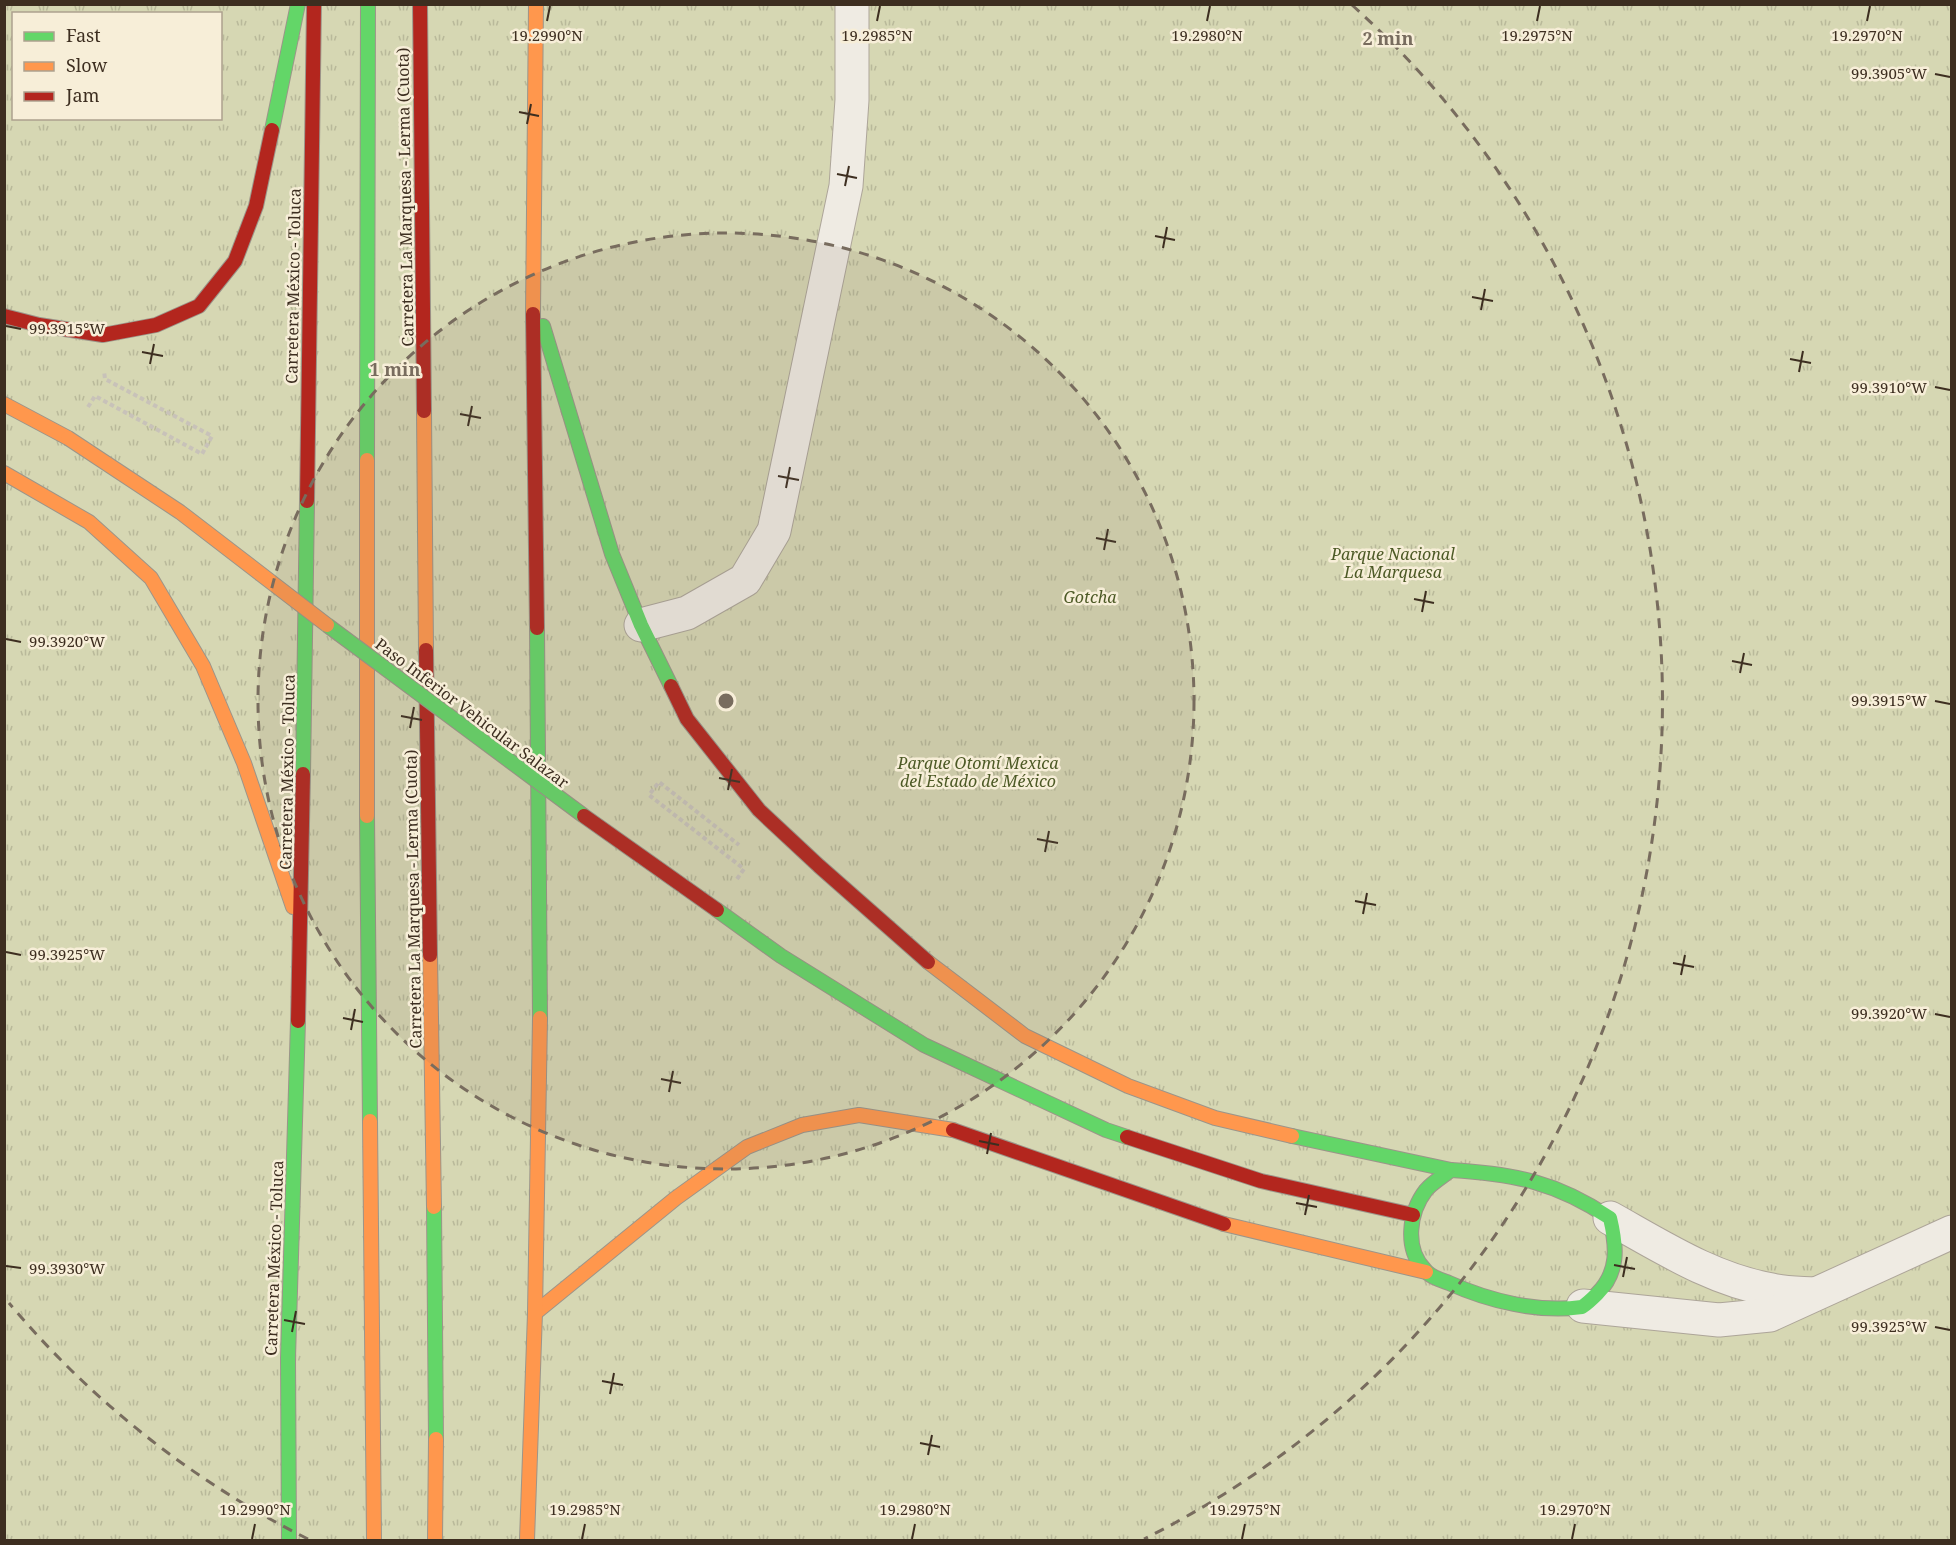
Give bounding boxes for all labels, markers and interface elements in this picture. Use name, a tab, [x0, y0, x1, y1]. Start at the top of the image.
legend	[12, 12, 222, 120]
text: Fast	[66, 23, 101, 47]
text: 19.2990°N	[511, 25, 583, 45]
text: 19.2985°N	[841, 25, 913, 45]
text: 19.2980°N	[1171, 25, 1243, 45]
text: 19.2975°N	[1501, 25, 1573, 45]
text: 19.2970°N	[1831, 25, 1903, 45]
text: 2 min	[1363, 26, 1413, 50]
street label: Carretera La Marquesa - Lerma (Cuota)	[391, 47, 419, 347]
text: Slow	[66, 53, 108, 77]
text: 99.3905°W	[1851, 63, 1927, 83]
text: Jam	[65, 83, 100, 107]
street label: Carretera México - Toluca	[280, 188, 306, 384]
text: 99.3915°W	[29, 318, 105, 338]
text: 1 min	[370, 357, 420, 381]
text: 99.3910°W	[1851, 377, 1927, 397]
park label: Parque Nacional La Marquesa	[1330, 543, 1455, 583]
park label: Gotcha	[1063, 586, 1117, 608]
text: 99.3920°W	[29, 631, 105, 651]
street label: Paso Inferior Vehicular Salazar	[371, 633, 574, 793]
street label: Carretera México - Toluca	[274, 674, 300, 870]
text: 99.3915°W	[1851, 690, 1927, 710]
centre of rings	[716, 691, 736, 711]
street label: Carretera La Marquesa - Lerma (Cuota)	[399, 749, 427, 1049]
park label: Parque Otomí Mexica del Estado de México	[897, 752, 1059, 792]
text: 99.3925°W	[29, 944, 105, 964]
text: 99.3920°W	[1851, 1003, 1927, 1023]
street label: Carretera México - Toluca	[260, 1160, 288, 1356]
text: 99.3930°W	[29, 1258, 105, 1278]
text: 99.3925°W	[1851, 1316, 1927, 1336]
text: 19.2990°N	[219, 1499, 291, 1519]
text: 19.2985°N	[549, 1499, 621, 1519]
text: 19.2980°N	[879, 1499, 951, 1519]
text: 19.2975°N	[1209, 1499, 1281, 1519]
text: 19.2970°N	[1539, 1499, 1611, 1519]

